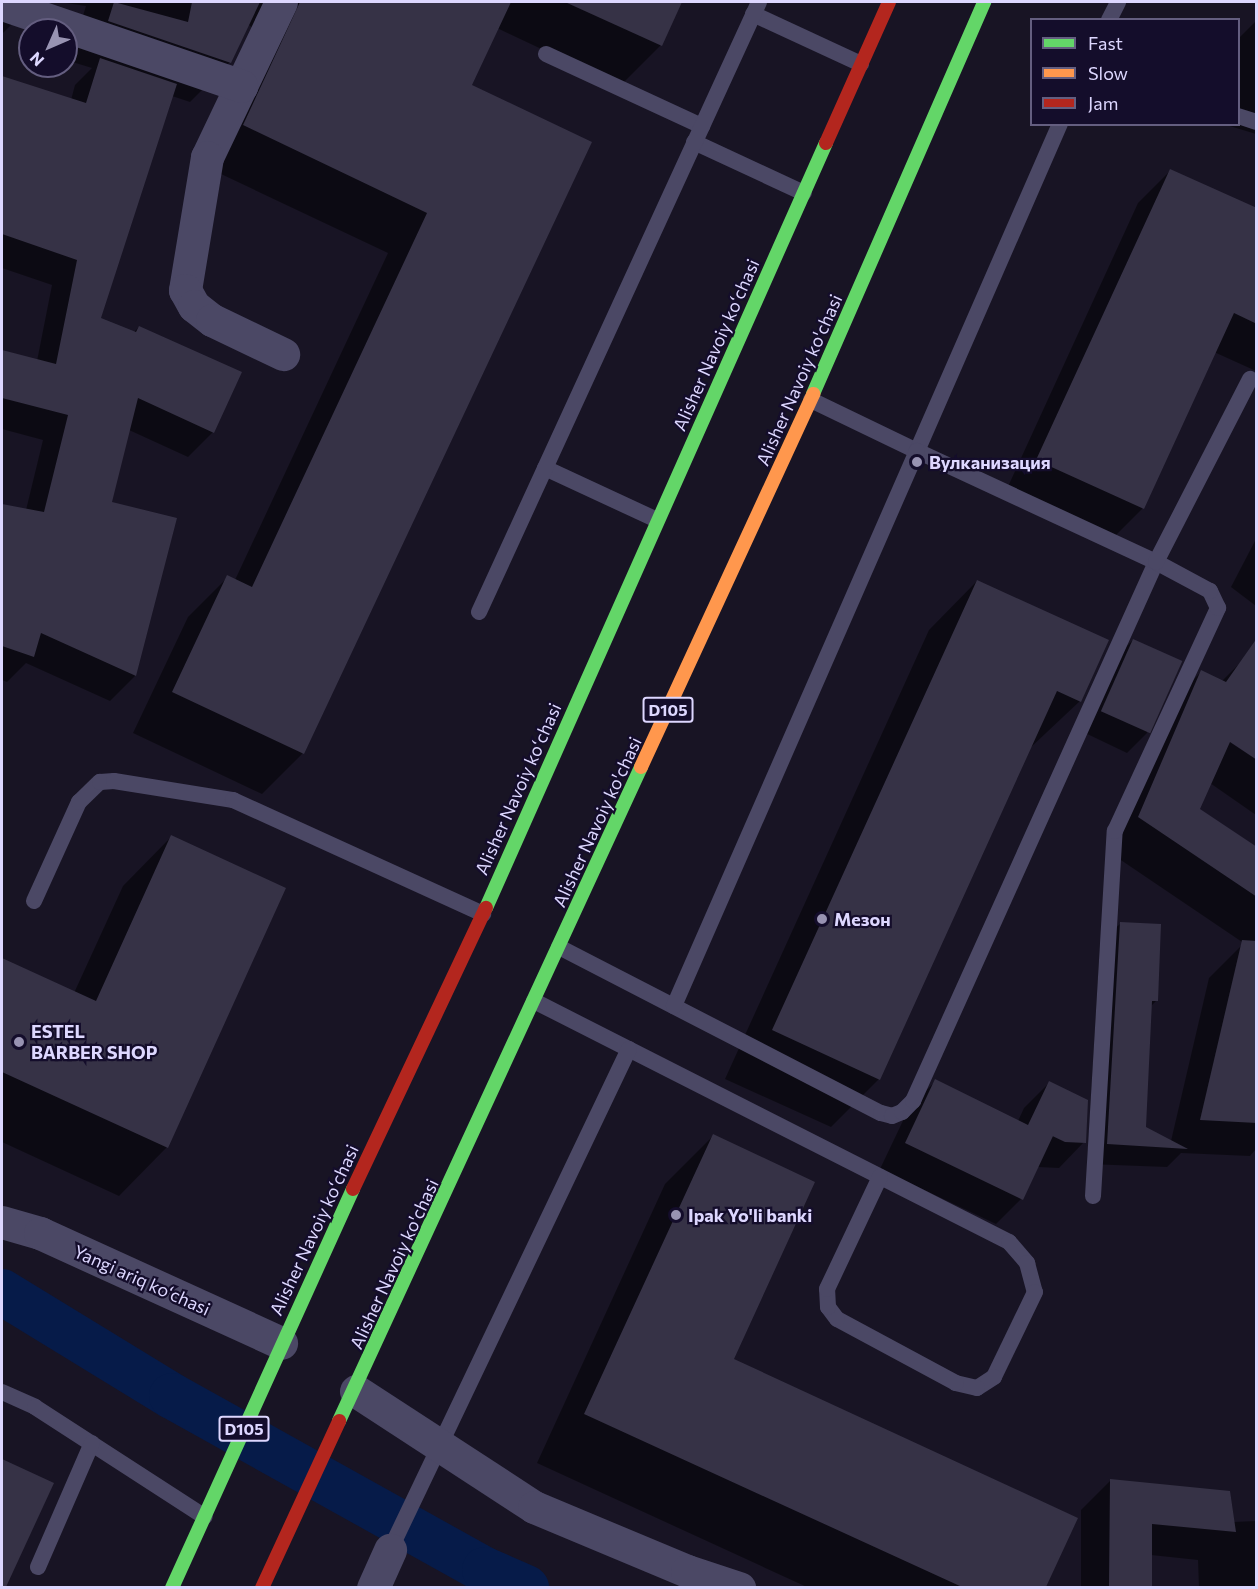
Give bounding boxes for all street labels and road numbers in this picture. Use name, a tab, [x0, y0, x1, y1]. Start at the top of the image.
street label: Alisher Navoiy koʻchasi	[668, 256, 764, 434]
street label: Alisher Navoiy ko'chasi	[751, 291, 847, 469]
road number: D105	[642, 697, 694, 723]
street label: Alisher Navoiy koʻchasi	[470, 700, 566, 878]
street label: Alisher Navoiy ko'chasi	[548, 733, 646, 911]
street label: Alisher Navoiy koʻchasi	[265, 1141, 363, 1319]
street label: Alisher Navoiy ko'chasi	[345, 1175, 443, 1353]
street label: Yangi ariq ko‘chasi	[70, 1240, 214, 1320]
road number: D105	[218, 1416, 270, 1442]

